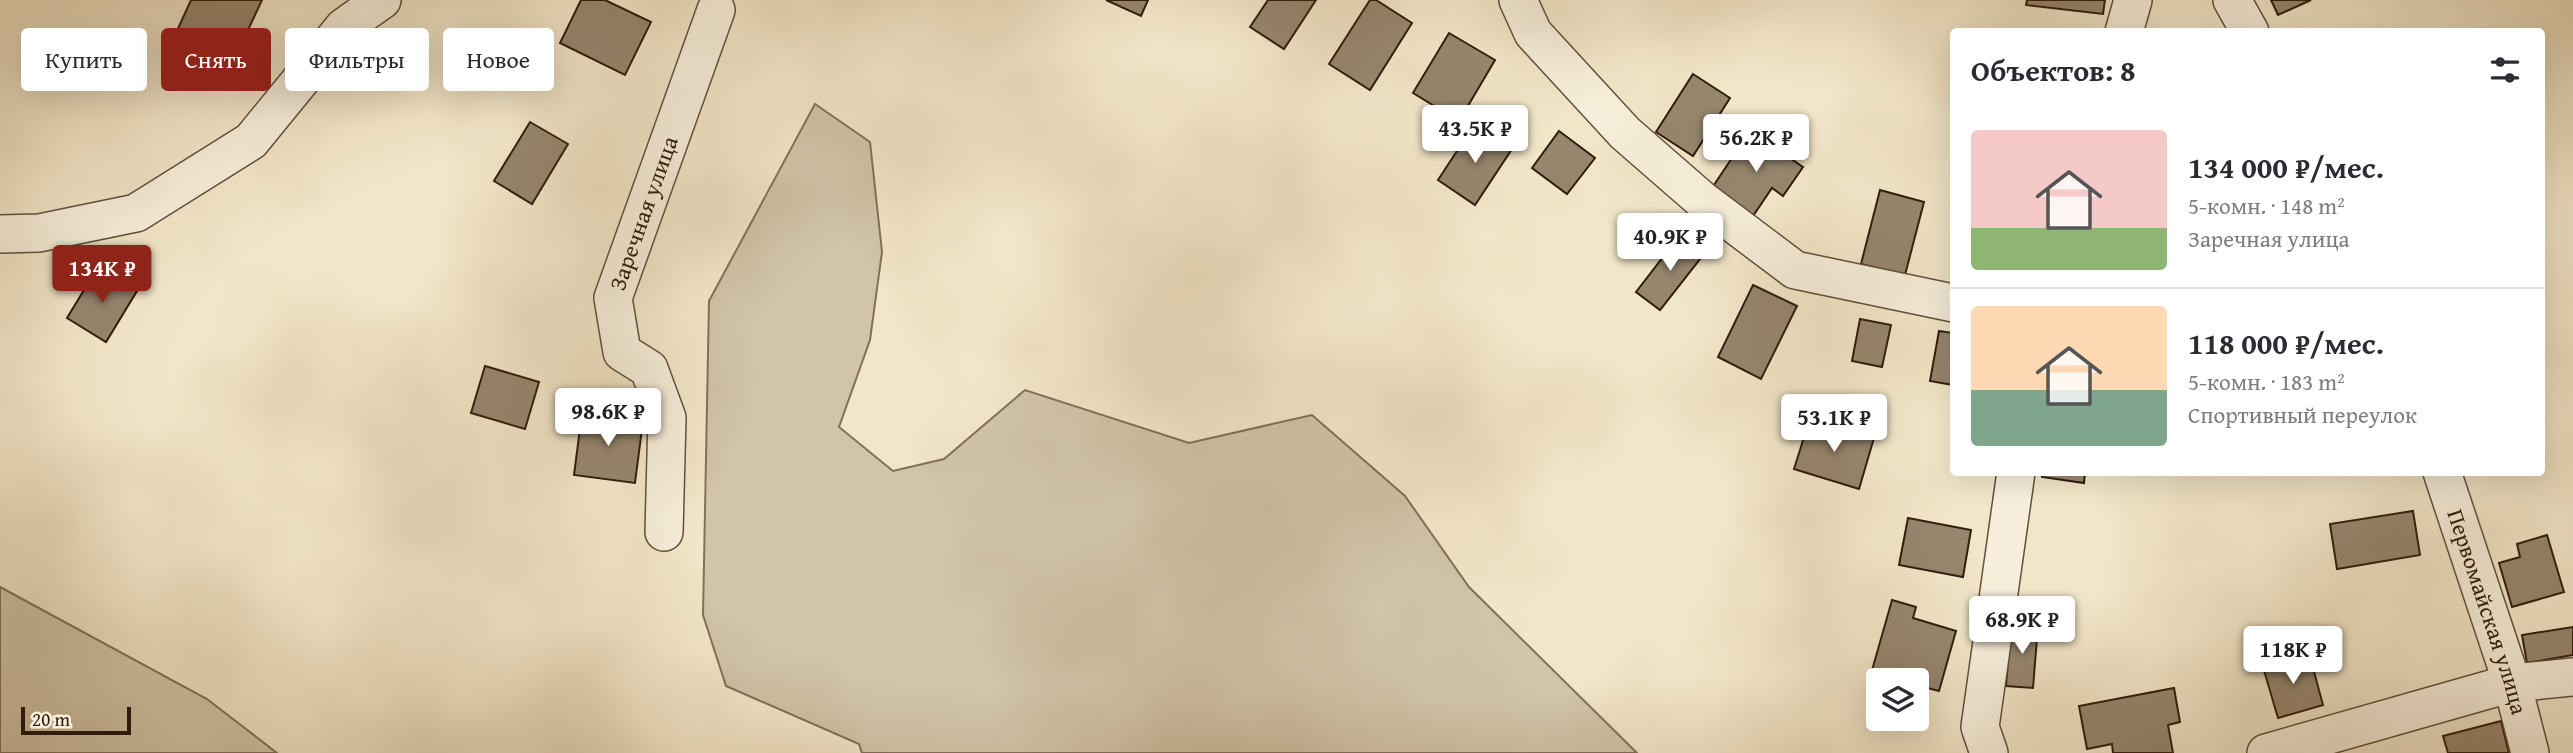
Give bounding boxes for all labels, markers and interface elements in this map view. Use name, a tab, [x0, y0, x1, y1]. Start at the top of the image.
chip: Купить	[21, 28, 147, 91]
chip: Снять	[161, 28, 271, 91]
chip: Фильтры	[285, 28, 429, 91]
chip: Новое	[443, 28, 554, 91]
text: Объектов: 8	[1971, 48, 2135, 92]
icon: filters	[2486, 51, 2524, 89]
pin: 43.5K ₽	[1410, 106, 1540, 165]
text: 43.5K ₽	[1438, 111, 1512, 144]
pin: 56.2K ₽	[1691, 114, 1821, 174]
text: 56.2K ₽	[1719, 120, 1793, 153]
street label: Заречная улица	[600, 131, 686, 295]
text: 134 000 ₽/мес.	[2188, 145, 2384, 189]
icon: home	[2027, 158, 2111, 242]
text: 5-комн. · 148 m²	[2188, 189, 2345, 222]
pin: 40.9K ₽	[1605, 214, 1735, 273]
text: 40.9K ₽	[1633, 219, 1707, 252]
text: Заречная улица	[2188, 222, 2349, 255]
pin: 134K ₽	[45, 246, 159, 305]
text: 134K ₽	[68, 251, 136, 284]
text: 118 000 ₽/мес.	[2188, 321, 2384, 365]
icon: home	[2027, 334, 2111, 418]
text: 5-комн. · 183 m²	[2188, 365, 2345, 398]
pin: 98.6K ₽	[543, 388, 673, 448]
text: 98.6K ₽	[571, 394, 645, 427]
pin: 53.1K ₽	[1769, 394, 1899, 454]
text: Спортивный переулок	[2188, 398, 2417, 431]
text: 53.1K ₽	[1797, 400, 1871, 433]
street label: Первомайская улица	[2439, 505, 2536, 718]
pin: 68.9K ₽	[1957, 596, 2087, 656]
text: 68.9K ₽	[1985, 602, 2059, 635]
pin: 118K ₽	[2236, 626, 2350, 686]
text: 118K ₽	[2259, 632, 2327, 665]
map controls	[1866, 668, 1929, 731]
button: layers	[1866, 668, 1929, 731]
scale bar	[21, 704, 131, 736]
text: 20 m	[32, 705, 70, 733]

